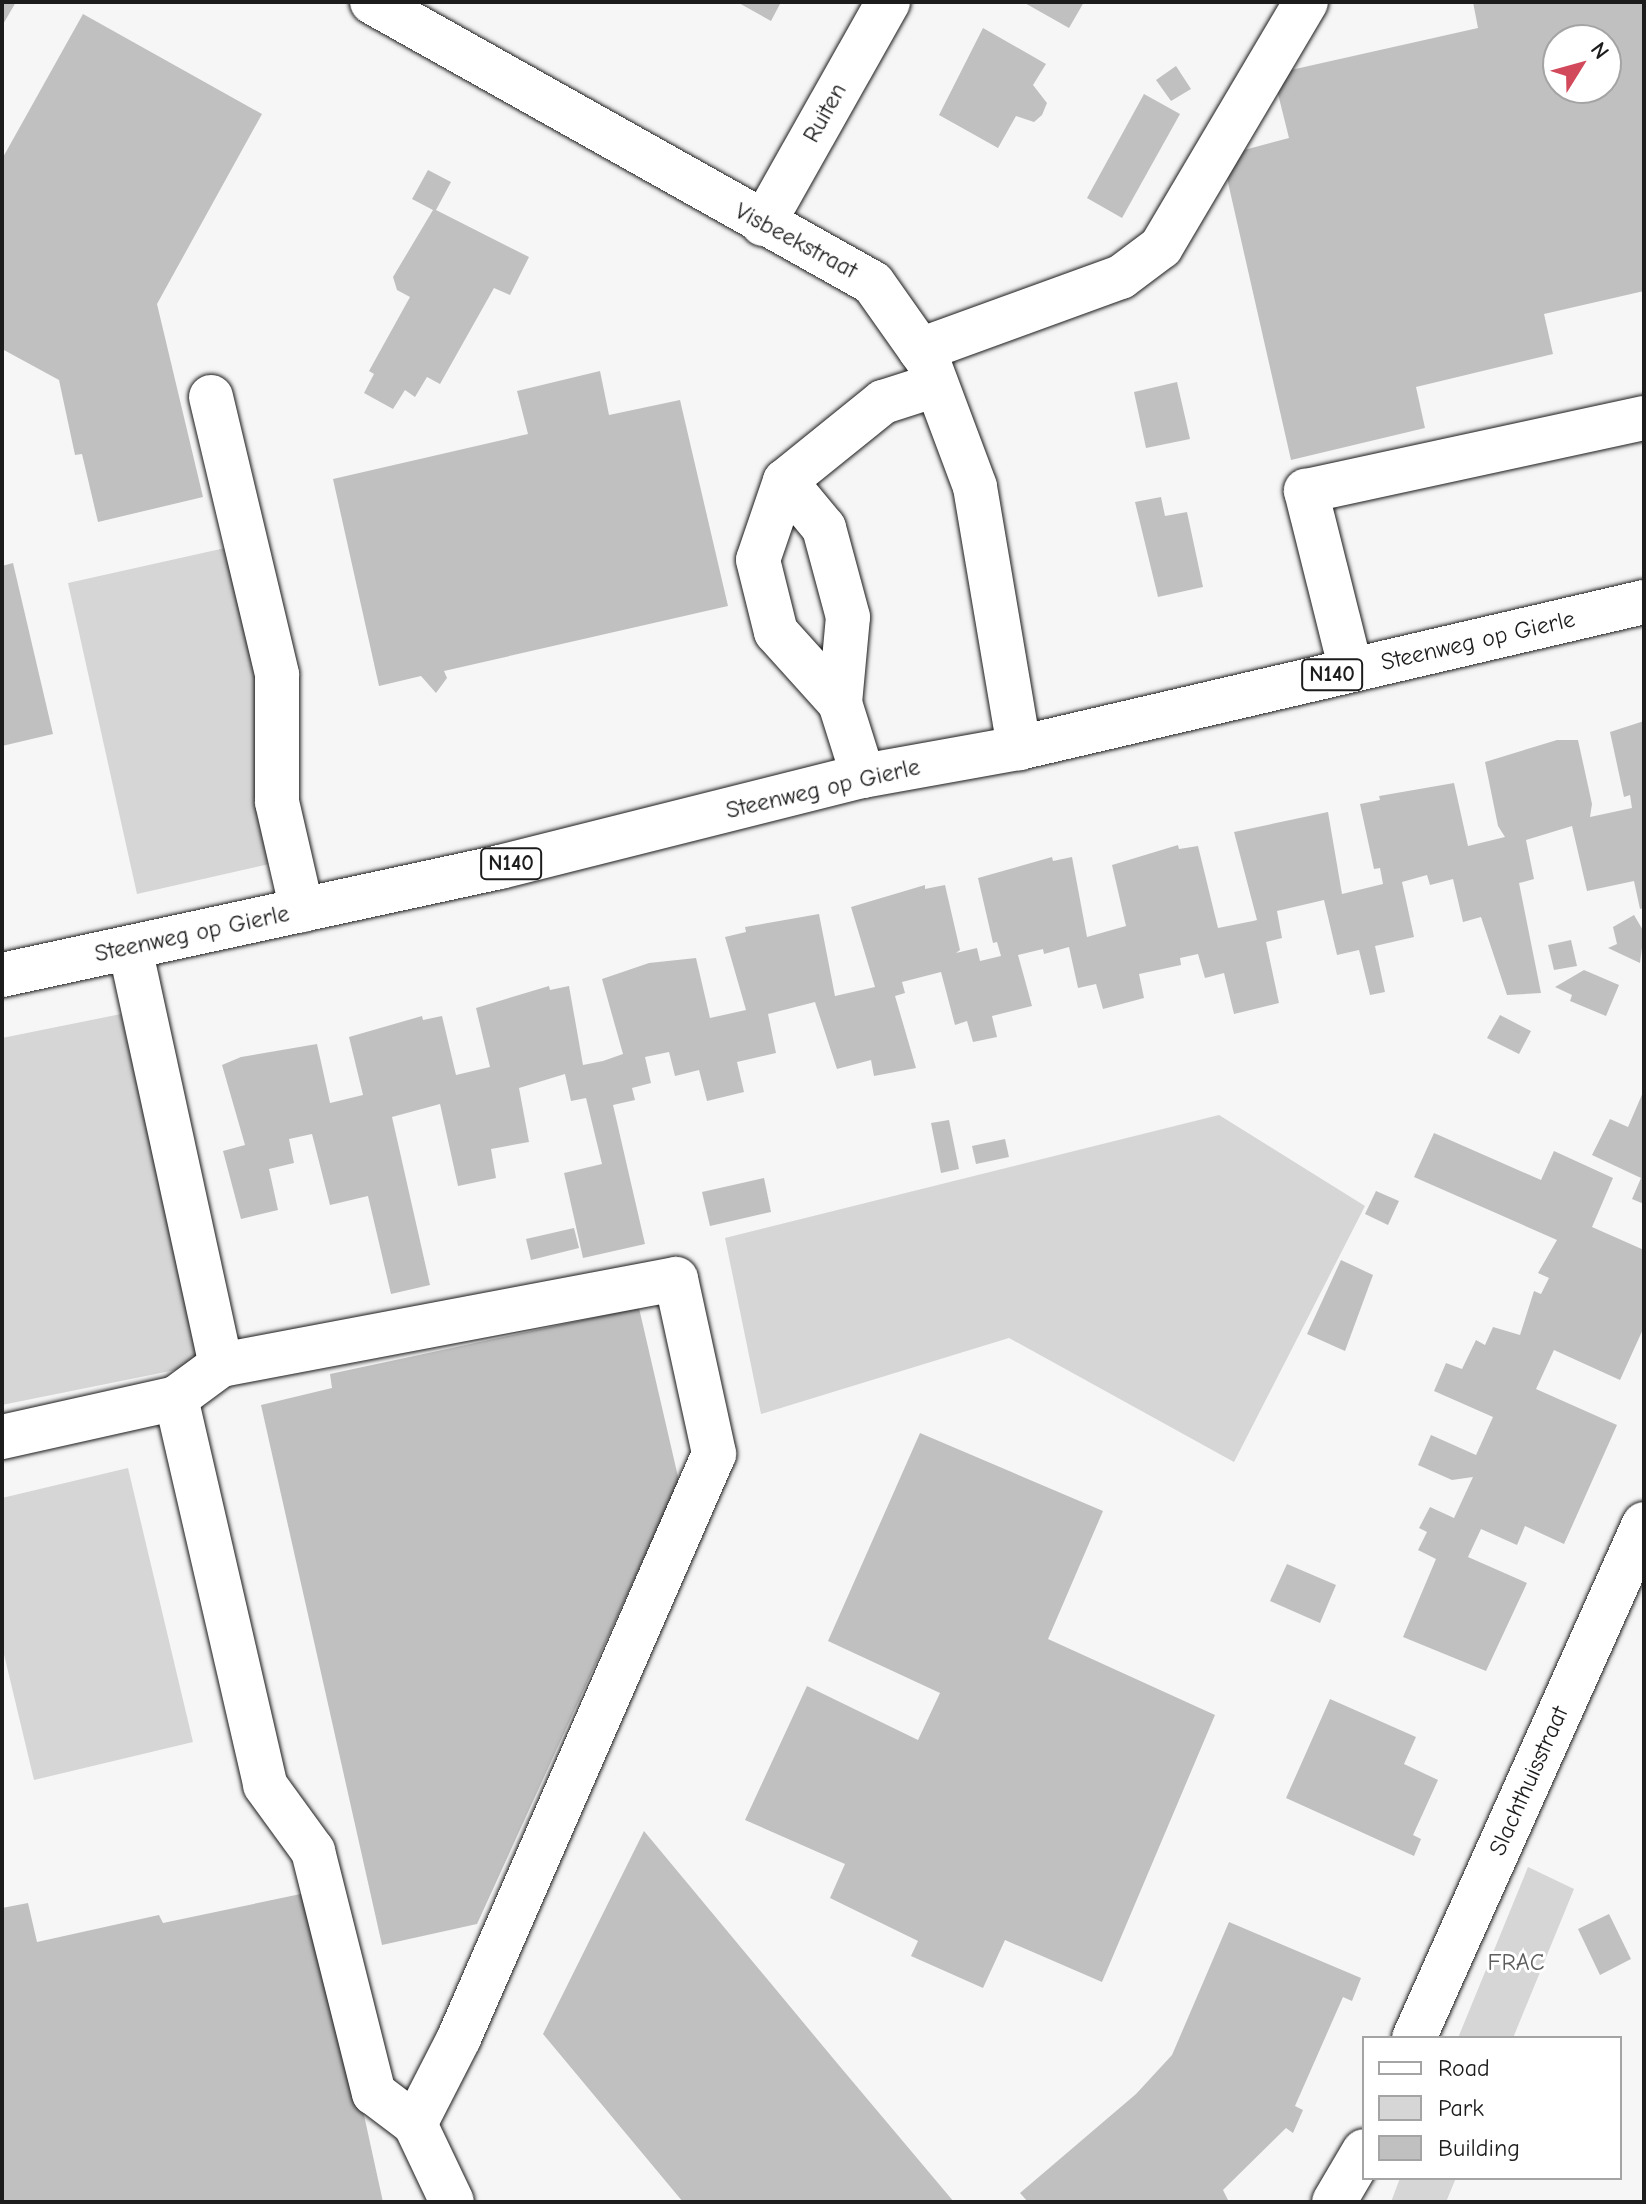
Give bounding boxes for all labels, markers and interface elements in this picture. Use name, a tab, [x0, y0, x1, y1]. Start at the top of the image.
north arrow	[1542, 24, 1622, 104]
text: N	[1585, 37, 1614, 64]
street label: Ruiten	[797, 78, 853, 148]
street label: Visbeekstraat	[730, 197, 862, 285]
street label: Steenweg op Gierle	[1378, 605, 1578, 677]
road number: N140	[1300, 657, 1364, 693]
street label: Steenweg op Gierle	[723, 753, 923, 825]
road number: N140	[479, 846, 543, 882]
street label: Steenweg op Gierle	[92, 899, 292, 969]
street label: Slachthuisstraat	[1483, 1702, 1575, 1860]
park label: FRAC	[1488, 1949, 1544, 1977]
legend	[1362, 2036, 1622, 2180]
text: Road	[1438, 2054, 1490, 2082]
text: Park	[1438, 2094, 1484, 2122]
text: Building	[1438, 2134, 1520, 2162]

